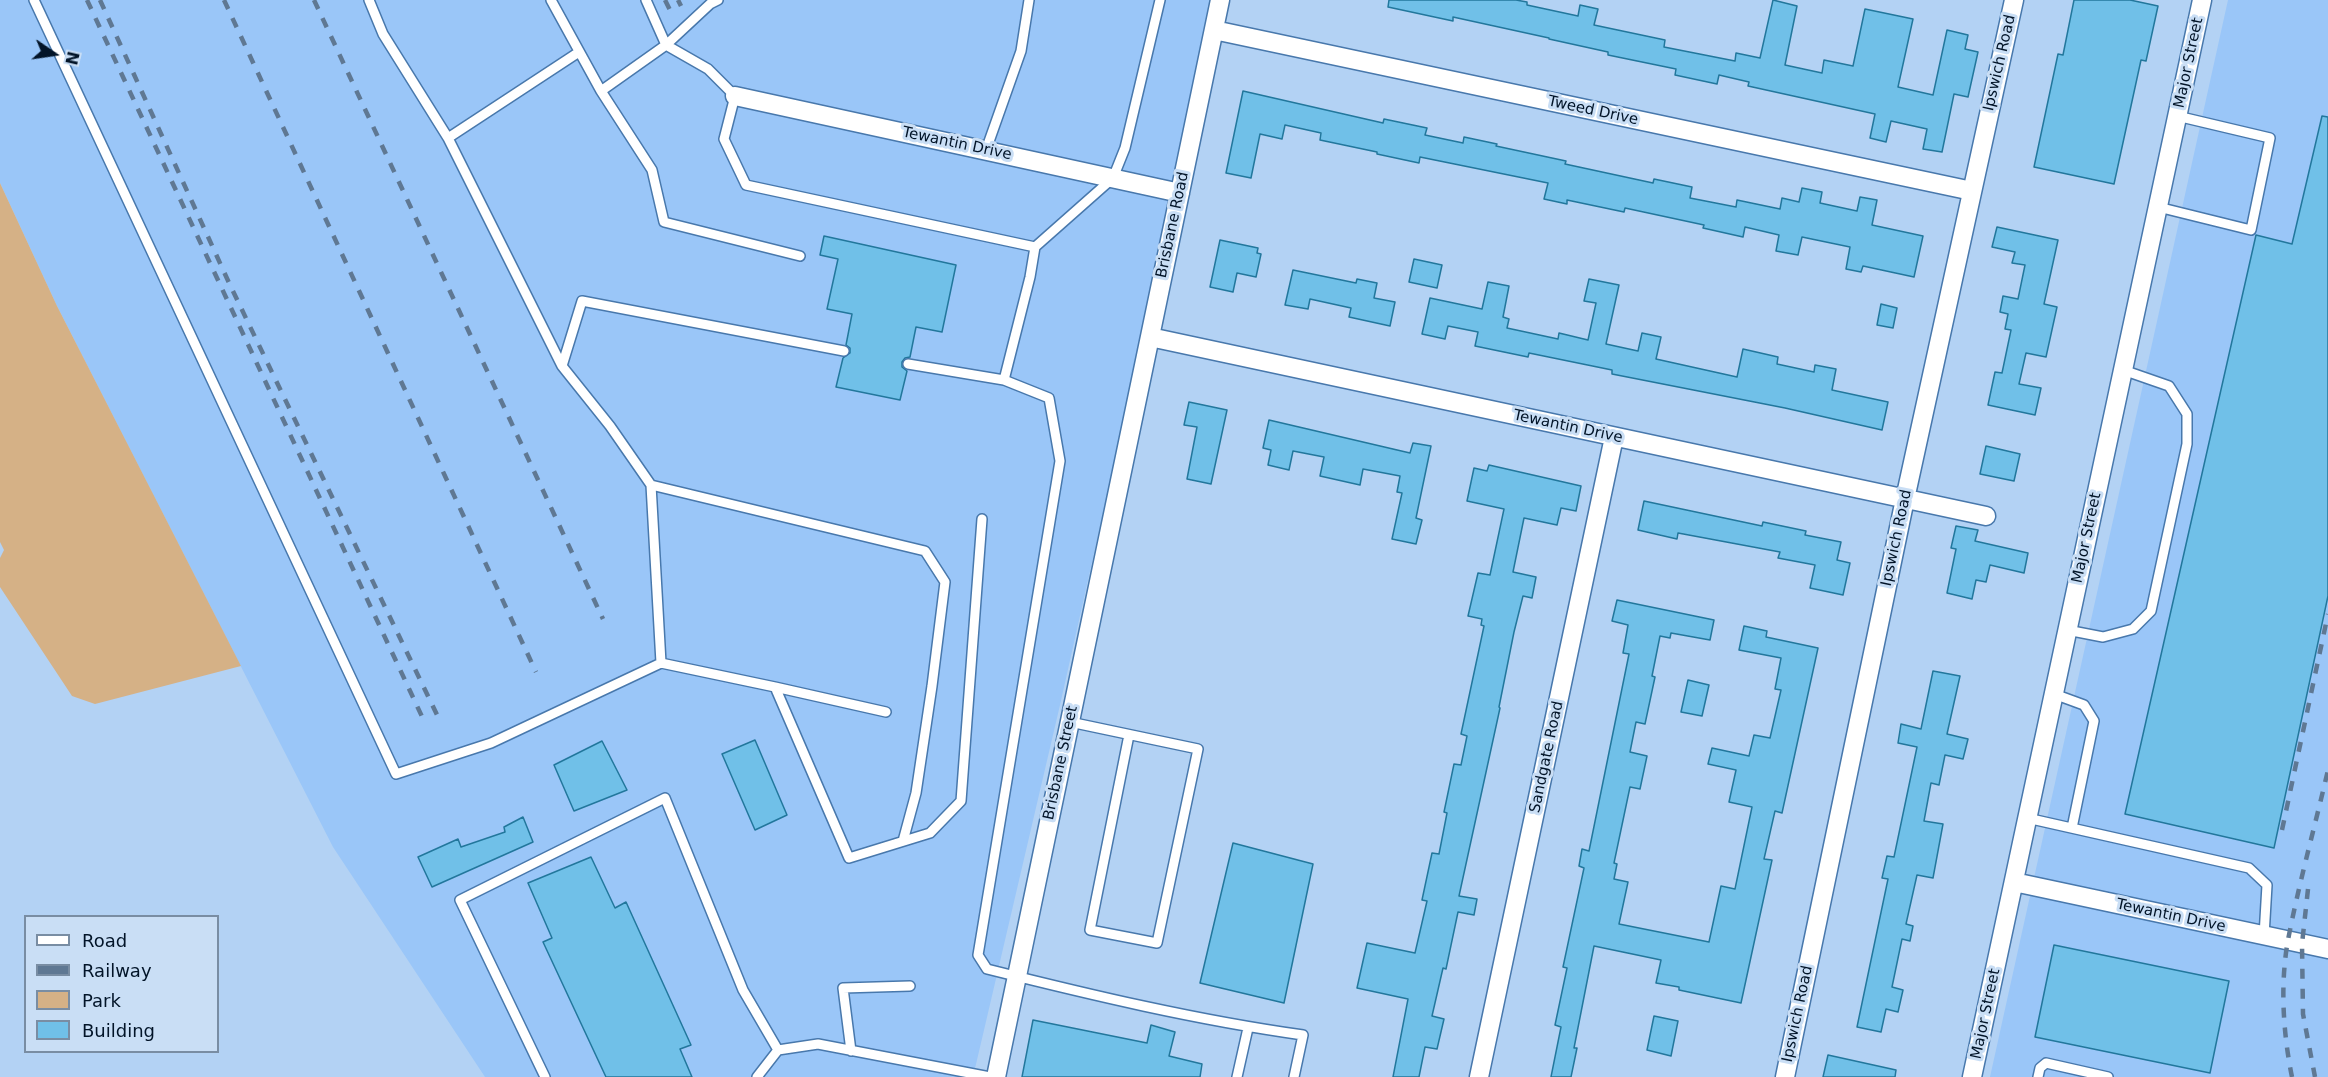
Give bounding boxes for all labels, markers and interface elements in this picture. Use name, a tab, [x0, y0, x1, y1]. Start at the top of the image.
street label: Ipswich Road	[1980, 13, 2020, 113]
street label: Major Street	[2171, 16, 2207, 110]
north arrow	[24, 24, 84, 84]
text: N	[61, 49, 83, 67]
street label: Tweed Drive	[1546, 93, 1640, 129]
street label: Tewantin Drive	[901, 124, 1013, 164]
street label: Brisbane Road	[1153, 170, 1193, 280]
street label: Tewantin Drive	[1512, 407, 1624, 447]
street label: Ipswich Road	[1878, 488, 1916, 588]
street label: Major Street	[2069, 491, 2105, 585]
street label: Sandgate Road	[1526, 699, 1568, 815]
street label: Brisbane Street	[1040, 704, 1082, 822]
street label: Tewantin Drive	[2115, 896, 2227, 936]
legend	[24, 915, 219, 1053]
text: Road	[82, 930, 127, 951]
text: Railway	[82, 960, 152, 981]
street label: Ipswich Road	[1779, 964, 1817, 1064]
street label: Major Street	[1968, 967, 2004, 1061]
text: Park	[82, 990, 121, 1011]
text: Building	[82, 1020, 155, 1041]

